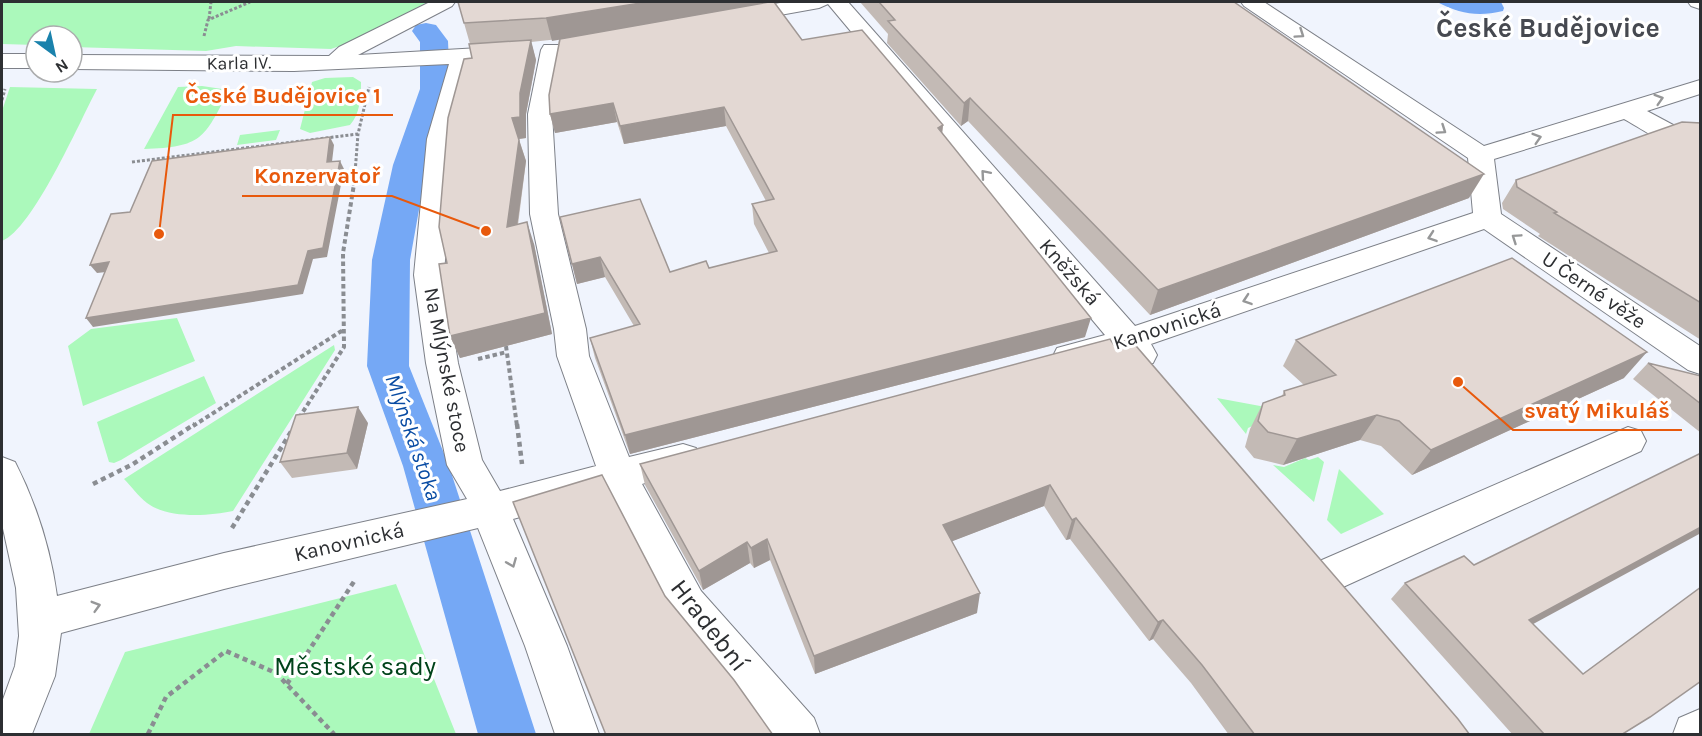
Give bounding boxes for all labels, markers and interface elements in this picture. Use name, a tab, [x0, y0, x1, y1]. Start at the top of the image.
district label: České Budějovice	[1436, 10, 1660, 44]
north arrow	[24, 24, 84, 84]
one-way arrow	[1293, 27, 1304, 38]
street label: Karla IV.	[206, 51, 272, 75]
text: N	[52, 55, 72, 77]
callout: České Budějovice 1	[173, 75, 393, 115]
text: České Budějovice 1	[185, 82, 381, 109]
one-way arrow	[1653, 94, 1664, 107]
one-way arrow	[1436, 122, 1447, 133]
one-way arrow	[1531, 133, 1542, 145]
callout: Konzervatoř	[242, 156, 392, 196]
text: Konzervatoř	[254, 163, 381, 189]
one-way arrow	[981, 170, 992, 181]
one-way arrow	[1427, 229, 1438, 242]
street label: Kněžská	[1035, 234, 1105, 310]
one-way arrow	[1512, 234, 1523, 245]
street label: U Černé věže	[1537, 246, 1651, 334]
street label: Na Mlýnské stoce	[419, 285, 475, 455]
one-way arrow	[1242, 292, 1253, 305]
street label: Kanovnická	[1110, 297, 1224, 355]
water label: Mlýnská stoka	[379, 371, 447, 504]
callout: svatý Mikuláš	[1513, 390, 1682, 430]
text: svatý Mikuláš	[1524, 398, 1670, 424]
street label: Kanovnická	[292, 518, 406, 566]
one-way arrow	[505, 557, 517, 568]
street label: Hradební	[664, 573, 755, 678]
one-way arrow	[90, 601, 101, 613]
park label: Městské sady	[274, 651, 436, 682]

